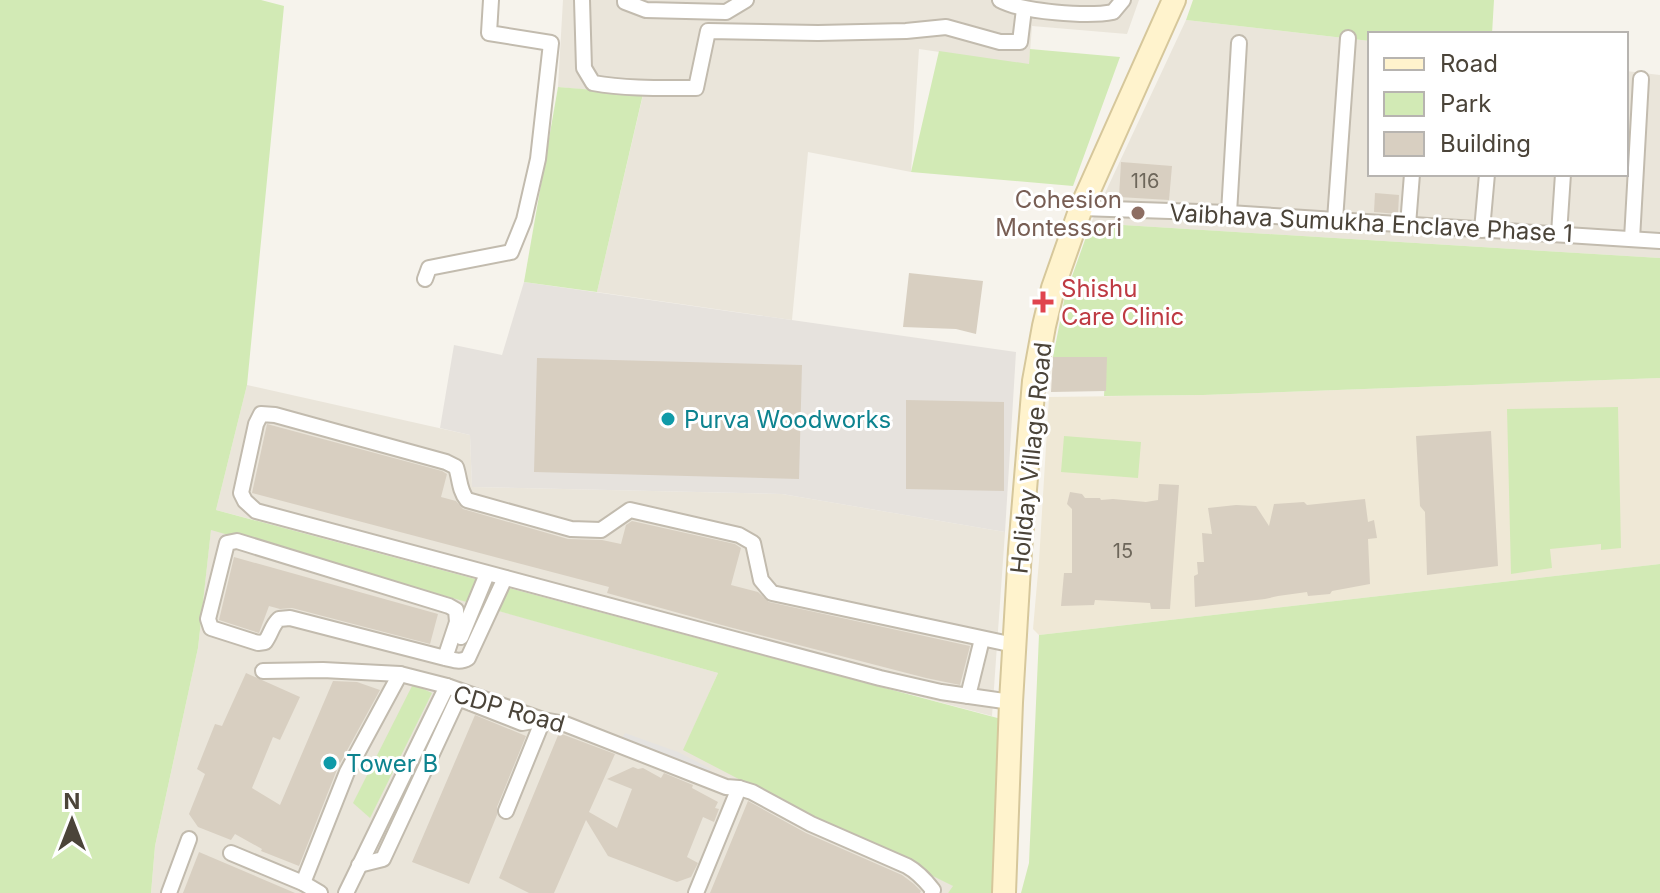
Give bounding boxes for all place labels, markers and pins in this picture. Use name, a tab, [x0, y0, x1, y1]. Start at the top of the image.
place label: Cohesion Montessori	[995, 185, 1122, 242]
marker: Cohesion Montessori	[1129, 204, 1147, 222]
place label: Shishu Care Clinic	[1061, 274, 1184, 331]
marker: Shishu Care Clinic	[1032, 291, 1054, 313]
place label: Purva Woodworks	[684, 405, 891, 434]
marker: Purva Woodworks	[659, 410, 677, 428]
place label: Tower B	[346, 749, 438, 778]
marker: Tower B	[321, 754, 339, 772]

